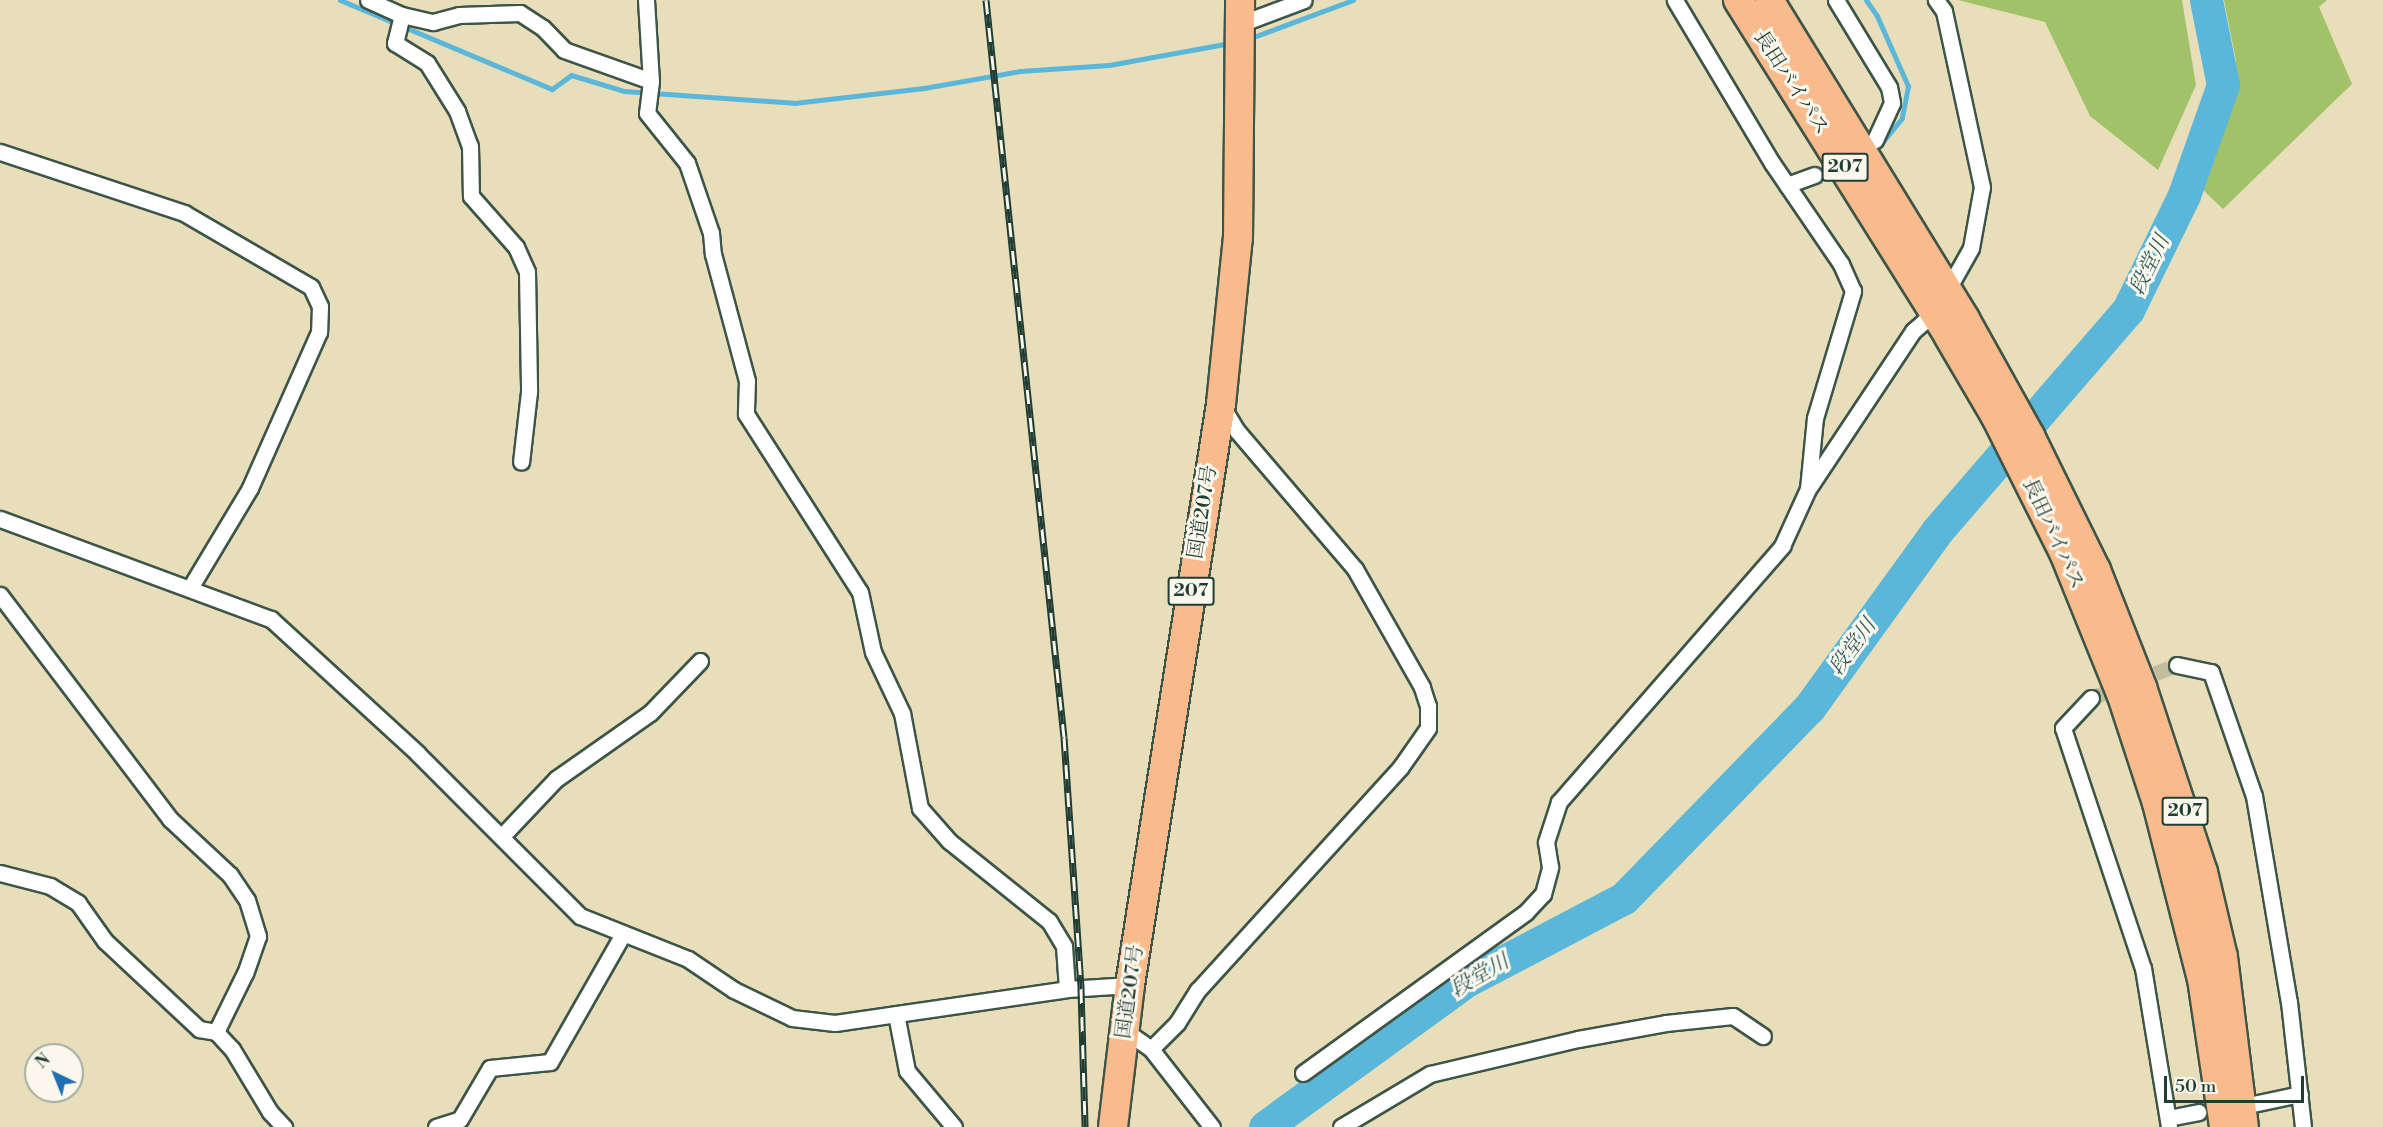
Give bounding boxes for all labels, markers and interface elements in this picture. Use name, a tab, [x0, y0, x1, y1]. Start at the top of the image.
street label: 長田バイパス	[1748, 26, 1834, 140]
road number: 207	[1821, 152, 1869, 182]
water label: 段堂川	[2125, 231, 2175, 299]
street label: 国道207号	[1184, 463, 1222, 561]
street label: 長田バイパス	[2017, 475, 2089, 593]
road number: 207	[1167, 576, 1215, 606]
water label: 段堂川	[1824, 614, 1882, 680]
road number: 207	[2161, 796, 2209, 826]
street label: 国道207号	[1112, 944, 1148, 1040]
water label: 段堂川	[1446, 949, 1514, 1003]
north arrow	[24, 1043, 84, 1103]
text: N	[32, 1050, 55, 1073]
scale bar	[2167, 1064, 2306, 1102]
text: 50 m	[2175, 1075, 2216, 1098]

